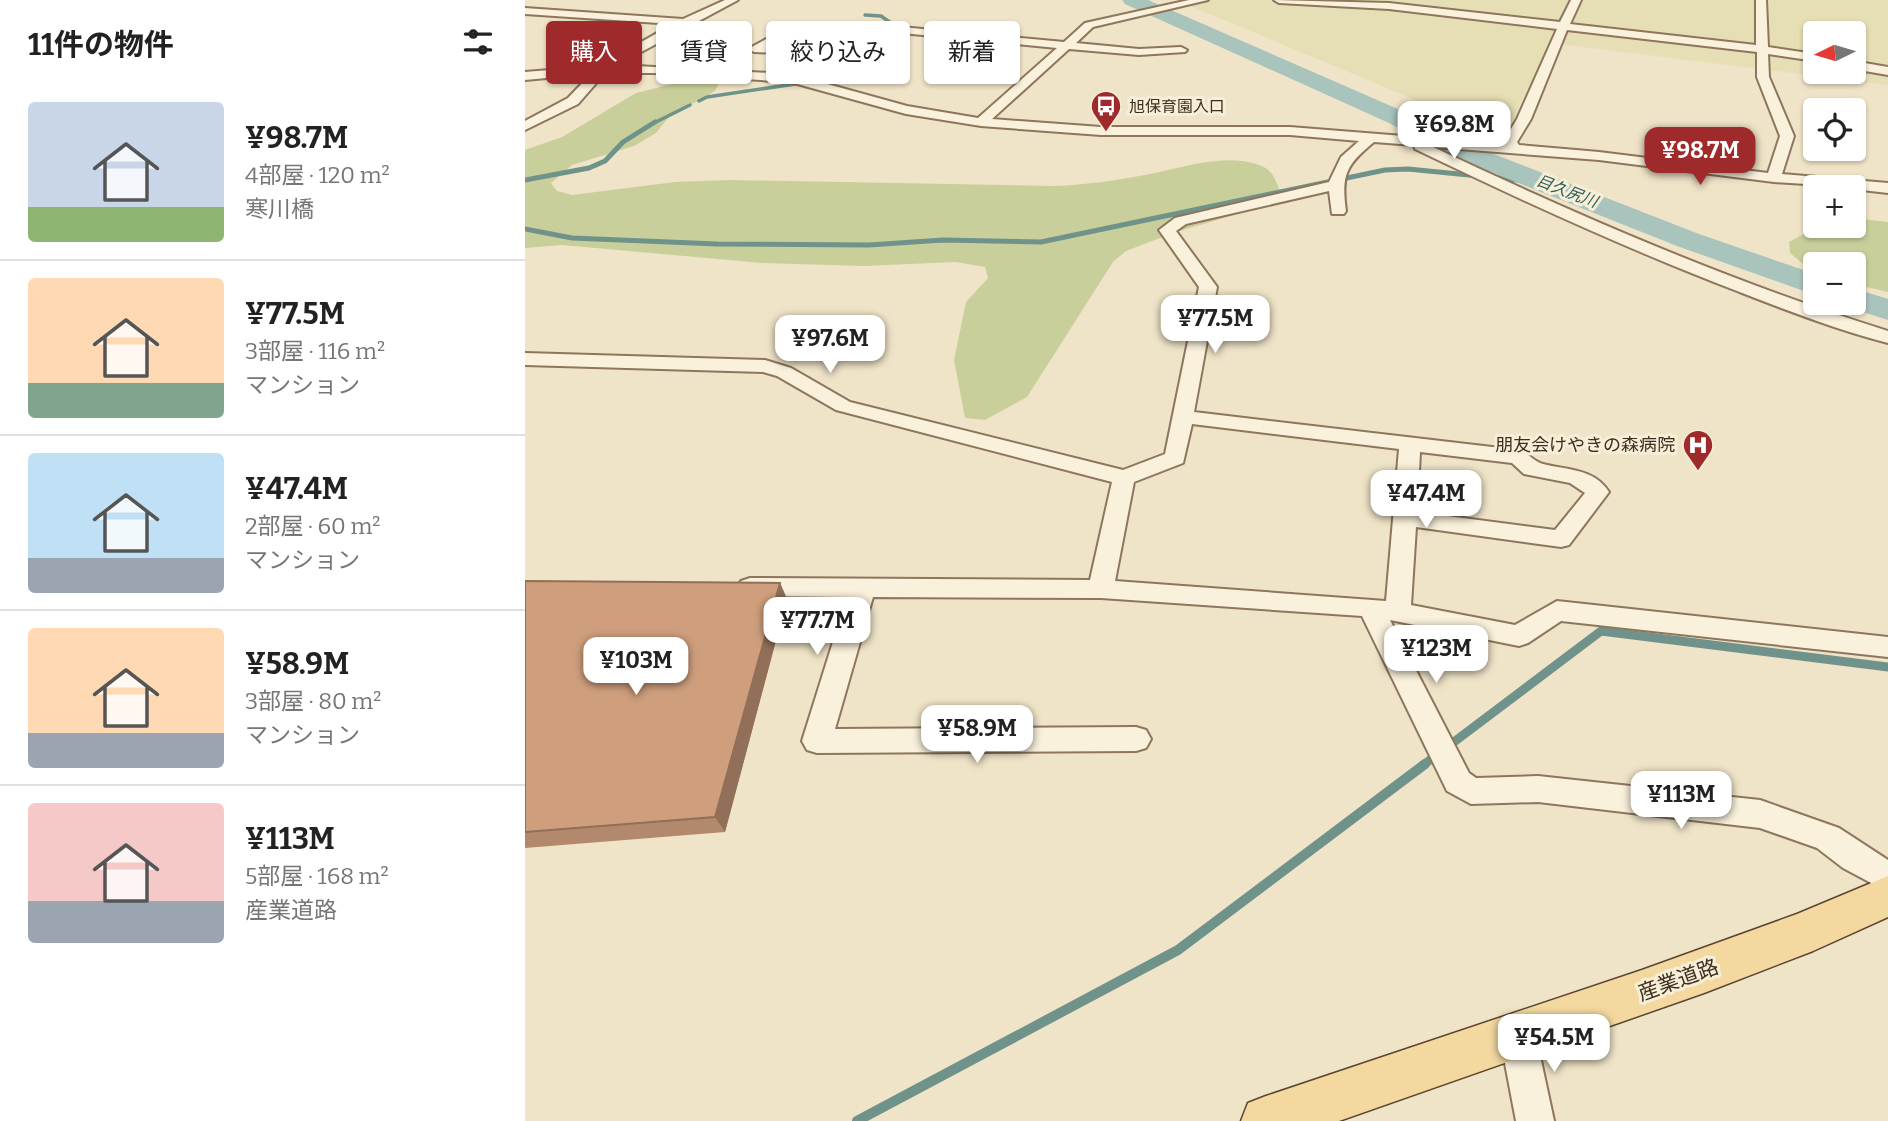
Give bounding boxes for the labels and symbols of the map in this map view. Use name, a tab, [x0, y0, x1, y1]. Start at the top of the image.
north arrow	[1803, 21, 1865, 84]
bus stop icon: 旭保育園入口	[1089, 89, 1123, 133]
place label: 旭保育園入口	[1129, 97, 1225, 116]
pin: ¥69.8M	[1397, 102, 1511, 161]
pin: ¥98.7M	[1643, 128, 1757, 187]
water label: 目久尻川	[1534, 171, 1602, 212]
pin: ¥77.5M	[1158, 296, 1272, 355]
pin: ¥97.6M	[773, 316, 887, 375]
hospital icon: 朋友会けやきの森病院	[1681, 428, 1715, 472]
place label: 朋友会けやきの森病院	[1495, 434, 1675, 456]
pin: ¥47.4M	[1369, 470, 1483, 530]
pin: ¥77.7M	[760, 598, 874, 657]
pin: ¥123M	[1387, 626, 1485, 685]
pin: ¥103M	[587, 638, 685, 697]
pin: ¥58.9M	[920, 706, 1034, 765]
pin: ¥113M	[1632, 772, 1730, 831]
street label: 産業道路	[1634, 953, 1722, 1007]
pin: ¥54.5M	[1497, 1014, 1611, 1074]

